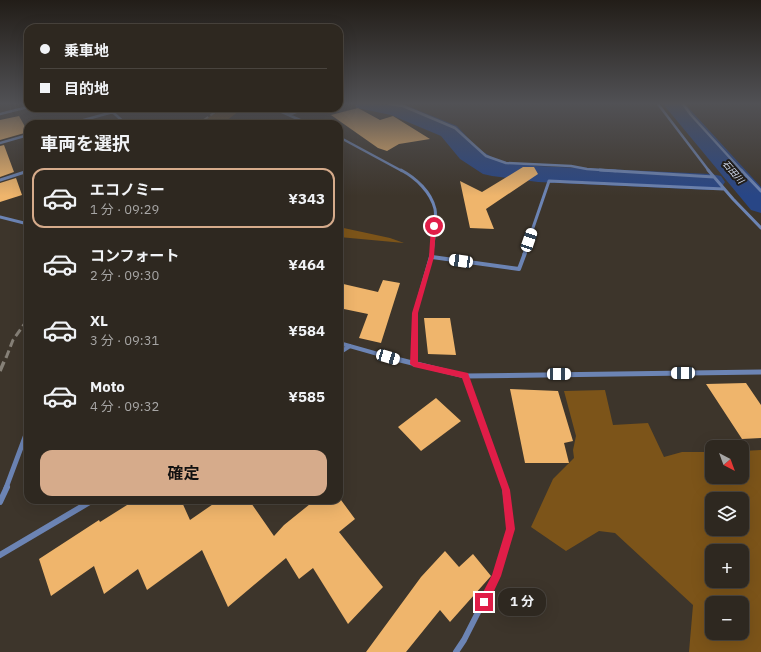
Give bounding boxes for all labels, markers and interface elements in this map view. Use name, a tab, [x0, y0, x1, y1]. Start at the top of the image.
text: 乗車地	[64, 41, 109, 60]
text: 目的地	[64, 79, 109, 98]
text: 車両を選択	[40, 132, 130, 155]
water label: 石田川	[720, 158, 747, 186]
icon: car	[42, 180, 78, 216]
text: エコノミー	[90, 180, 165, 199]
text: ¥343	[288, 189, 325, 208]
text: 1 分 · 09:29	[90, 201, 159, 218]
route start	[425, 217, 443, 235]
car	[519, 227, 539, 253]
icon: car	[42, 246, 78, 282]
text: コンフォート	[90, 246, 180, 265]
car	[448, 253, 474, 269]
text: ¥464	[288, 255, 325, 274]
text: 2 分 · 09:30	[90, 267, 159, 284]
text: XL	[90, 311, 108, 330]
icon: car	[42, 312, 78, 348]
text: ¥584	[288, 321, 325, 340]
text: 3 分 · 09:31	[90, 332, 159, 349]
car	[375, 348, 401, 366]
car	[671, 367, 695, 379]
car	[547, 368, 571, 380]
text: Moto	[90, 377, 125, 396]
icon: car	[42, 378, 78, 414]
text: ¥585	[288, 387, 325, 406]
text: 4 分 · 09:32	[90, 398, 159, 415]
north arrow	[705, 440, 749, 484]
map controls	[705, 440, 749, 640]
button: 確定	[40, 450, 327, 496]
button: layers	[705, 492, 749, 536]
button: +	[705, 544, 749, 588]
callout: 1 分	[498, 588, 546, 616]
route end	[475, 593, 493, 611]
text: 1 分	[510, 593, 534, 610]
button: −	[705, 596, 749, 640]

